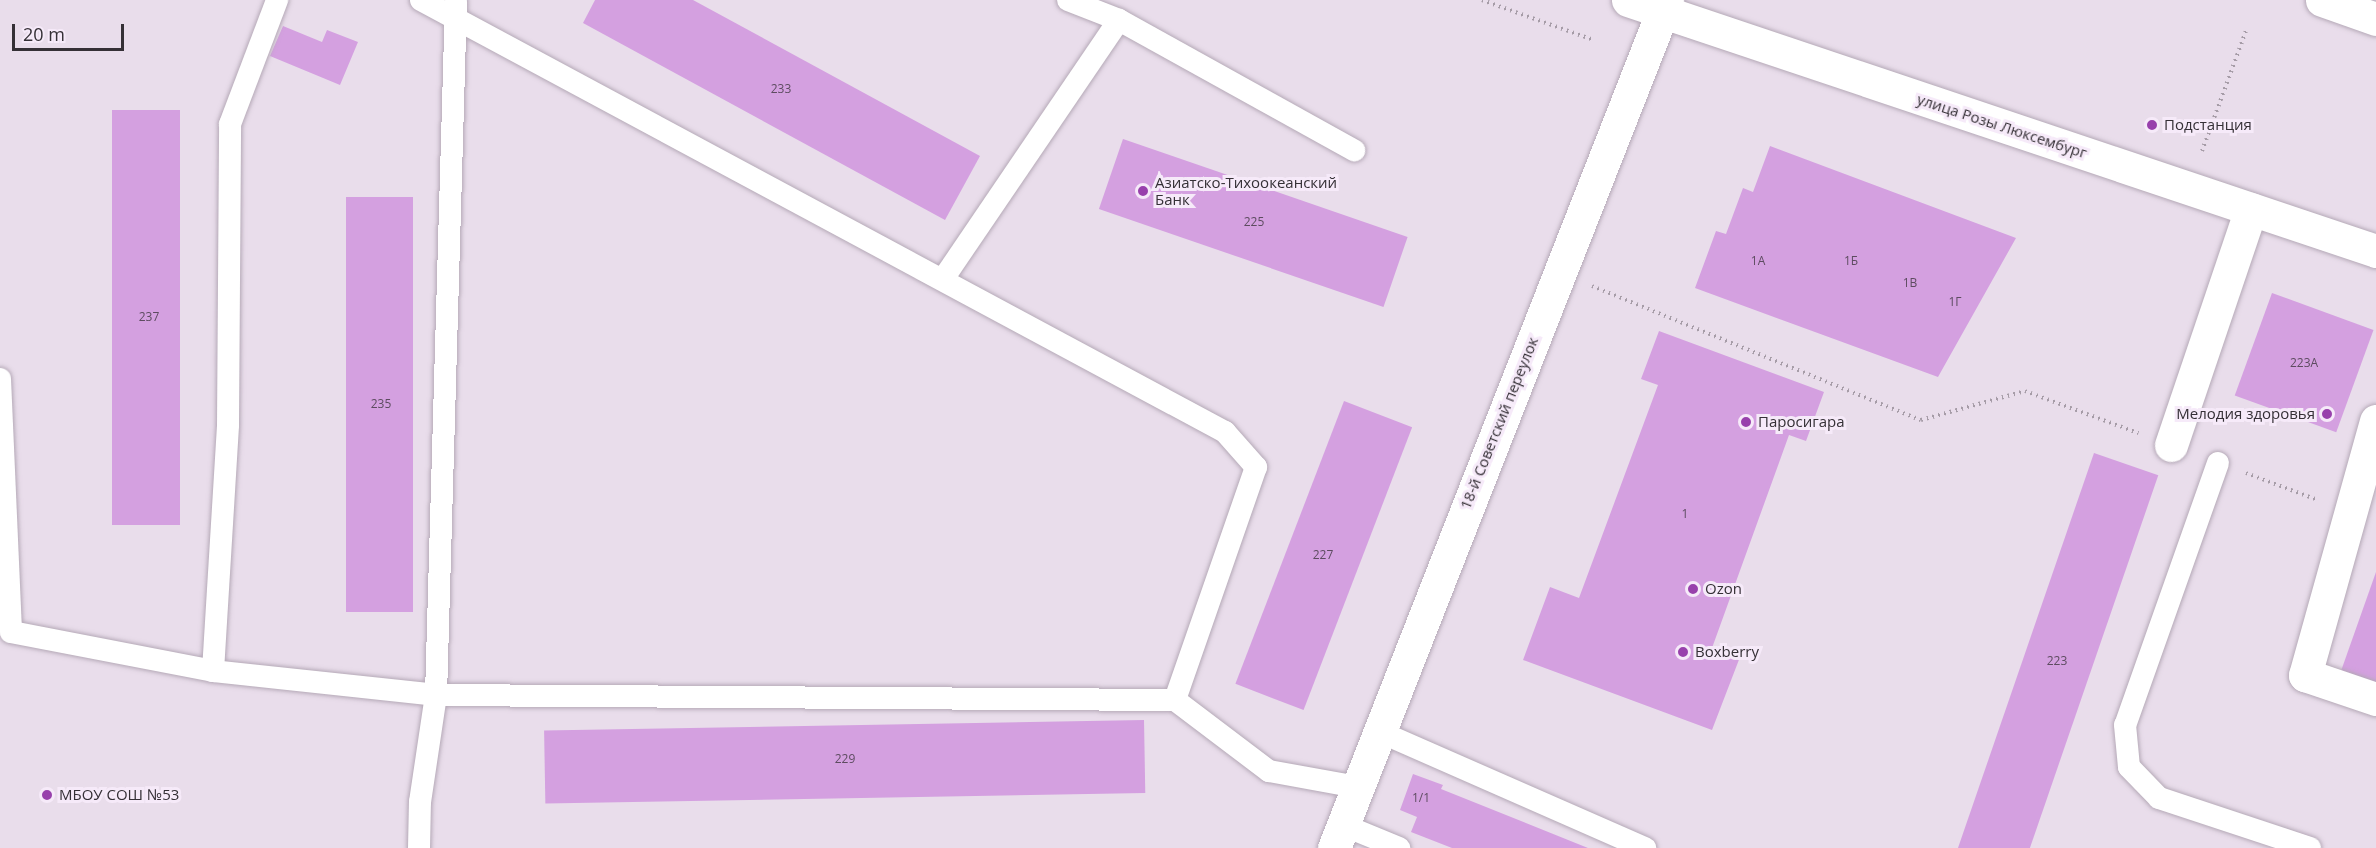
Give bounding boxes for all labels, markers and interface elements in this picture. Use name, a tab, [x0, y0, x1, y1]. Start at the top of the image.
scale bar	[15, 12, 128, 50]
text: 20 m	[23, 22, 65, 46]
house number: 233	[771, 82, 791, 96]
street label: улица Розы Люксембург	[1915, 90, 2089, 162]
place label: Подстанция	[2164, 116, 2252, 134]
marker: Подстанция	[2145, 118, 2159, 132]
place label: Азиатско-Тихоокеанский Банк	[1155, 173, 1337, 208]
marker: Азиатско-Тихоокеанский Банк	[1136, 184, 1150, 198]
house number: 225	[1244, 215, 1264, 229]
house number: 1А	[1751, 254, 1765, 268]
house number: 1Б	[1844, 254, 1858, 268]
house number: 1В	[1903, 276, 1917, 290]
house number: 1Г	[1948, 295, 1962, 309]
house number: 237	[139, 310, 159, 324]
street label: 18-й Советский переулок	[1456, 334, 1542, 512]
house number: 223А	[2290, 356, 2318, 370]
house number: 235	[371, 397, 391, 411]
place label: Мелодия здоровья	[2176, 405, 2315, 423]
marker: Мелодия здоровья	[2320, 407, 2334, 421]
place label: Паросигара	[1758, 413, 1844, 431]
marker: Паросигара	[1739, 415, 1753, 429]
house number: 1	[1682, 507, 1688, 521]
house number: 227	[1313, 548, 1333, 562]
place label: Ozon	[1705, 580, 1742, 598]
marker: Ozon	[1686, 582, 1700, 596]
place label: Boxberry	[1695, 643, 1759, 661]
marker: Boxberry	[1676, 645, 1690, 659]
house number: 223	[2047, 654, 2067, 668]
house number: 229	[835, 752, 855, 766]
place label: МБОУ СОШ №53	[59, 786, 179, 804]
marker: МБОУ СОШ №53	[40, 788, 54, 802]
house number: 1/1	[1412, 791, 1430, 805]

